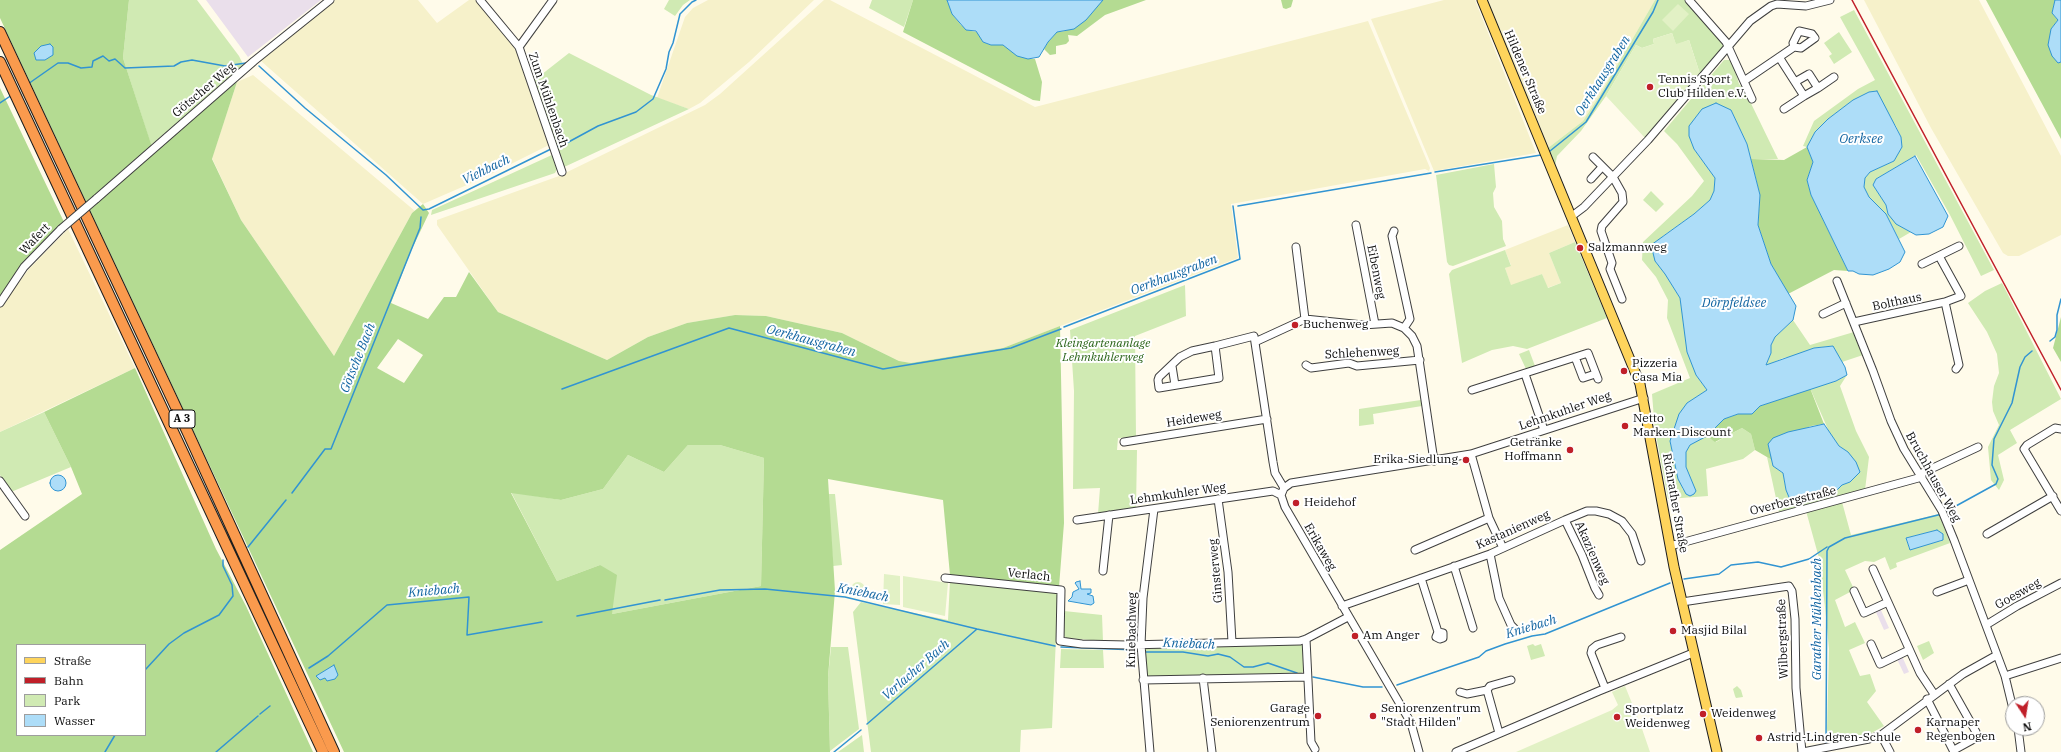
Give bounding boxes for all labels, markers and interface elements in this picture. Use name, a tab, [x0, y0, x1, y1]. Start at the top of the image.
street label: Hildener Straße	[1501, 28, 1549, 116]
water label: Oerkhausgraben	[1572, 33, 1634, 119]
street label: Zum Mühlenbach	[525, 50, 571, 150]
street label: Götscher Weg	[170, 59, 238, 121]
place label: Tennis Sport Club Hilden e.V.	[1658, 73, 1747, 101]
marker: Tennis Sport Club Hilden e.V.	[1645, 82, 1655, 92]
water label: Oerksee	[1839, 131, 1883, 147]
water label: Viehbach	[460, 152, 512, 188]
street label: Wafert	[17, 221, 53, 257]
place label: Salzmannweg	[1588, 241, 1667, 255]
marker: Salzmannweg	[1575, 243, 1585, 253]
street label: Eibenweg	[1364, 244, 1388, 300]
water label: Oerkhausgraben	[1128, 251, 1220, 299]
street label: Bolthaus	[1871, 290, 1923, 314]
water label: Dörpfeldsee	[1702, 295, 1766, 311]
place label: Buchenweg	[1303, 318, 1368, 332]
marker: Buchenweg	[1290, 320, 1300, 330]
water label: Götsche Bach	[337, 321, 379, 395]
water label: Oerkhausgraben	[765, 322, 857, 360]
park label: Kleingartenanlage Lehmkuhlerweg	[1056, 337, 1150, 365]
street label: Schlehenweg	[1324, 344, 1400, 362]
place label: Pizzeria Casa Mia	[1632, 357, 1682, 385]
marker: Pizzeria Casa Mia	[1619, 366, 1629, 376]
street label: Lehmkuhler Weg	[1517, 388, 1613, 434]
street label: Heideweg	[1165, 408, 1223, 430]
road number: A 3	[169, 410, 195, 428]
place label: Netto Marken-Discount	[1633, 412, 1731, 440]
marker: Netto Marken-Discount	[1620, 421, 1630, 431]
street label: Bruchhauser Weg	[1902, 430, 1964, 524]
place label: Getränke Hoffmann	[1504, 436, 1562, 464]
marker: Getränke Hoffmann	[1565, 445, 1575, 455]
street label: Richrather Straße	[1659, 452, 1691, 554]
place label: Erika-Siedlung	[1373, 453, 1458, 467]
marker: Erika-Siedlung	[1461, 455, 1471, 465]
street label: Lehmkuhler Weg	[1129, 480, 1227, 508]
street label: Overbergstraße	[1748, 483, 1838, 519]
place label: Heidehof	[1304, 496, 1356, 510]
marker: Heidehof	[1291, 498, 1301, 508]
street label: Kastanienweg	[1474, 507, 1552, 553]
street label: Akazienweg	[1572, 519, 1612, 587]
street label: Erikaweg	[1301, 521, 1339, 573]
street label: Ginsterweg	[1206, 538, 1226, 604]
water label: Garather Mühlenbach	[1809, 558, 1825, 680]
street label: Verlach	[1007, 566, 1051, 584]
street label: Goesweg	[1993, 576, 2043, 612]
water label: Kniebach	[836, 580, 890, 606]
water label: Kniebach	[407, 581, 461, 601]
street label: Kniebachweg	[1124, 592, 1140, 668]
street label: Wilbergstraße	[1774, 599, 1792, 679]
water label: Kniebach	[1504, 612, 1558, 642]
place label: Masjid Bilal	[1681, 624, 1747, 638]
marker: Masjid Bilal	[1668, 626, 1678, 636]
place label: Am Anger	[1363, 629, 1420, 643]
marker: Am Anger	[1350, 631, 1360, 641]
water label: Kniebach	[1163, 635, 1215, 653]
water label: Verlacher Bach	[879, 636, 953, 704]
legend	[16, 644, 146, 736]
text: Straße	[54, 653, 91, 668]
text: Bahn	[54, 673, 84, 688]
text: Park	[54, 693, 80, 708]
north arrow	[2005, 696, 2045, 736]
place label: Garage Seniorenzentrum	[1210, 702, 1310, 730]
place label: Seniorenzentrum "Stadt Hilden"	[1381, 702, 1481, 730]
place label: Sportplatz Weidenweg	[1625, 703, 1690, 731]
place label: Weidenweg	[1711, 707, 1776, 721]
marker: Weidenweg	[1698, 709, 1708, 719]
marker: Garage Seniorenzentrum	[1313, 711, 1323, 721]
marker: Seniorenzentrum "Stadt Hilden"	[1368, 711, 1378, 721]
marker: Sportplatz Weidenweg	[1612, 712, 1622, 722]
text: Wasser	[54, 713, 95, 728]
place label: Karnaper Regenbogen	[1926, 716, 1995, 744]
text: N	[2022, 719, 2033, 735]
marker: Karnaper Regenbogen	[1913, 725, 1923, 735]
place label: Astrid-Lindgren-Schule	[1767, 731, 1901, 745]
marker: Astrid-Lindgren-Schule	[1754, 733, 1764, 743]

